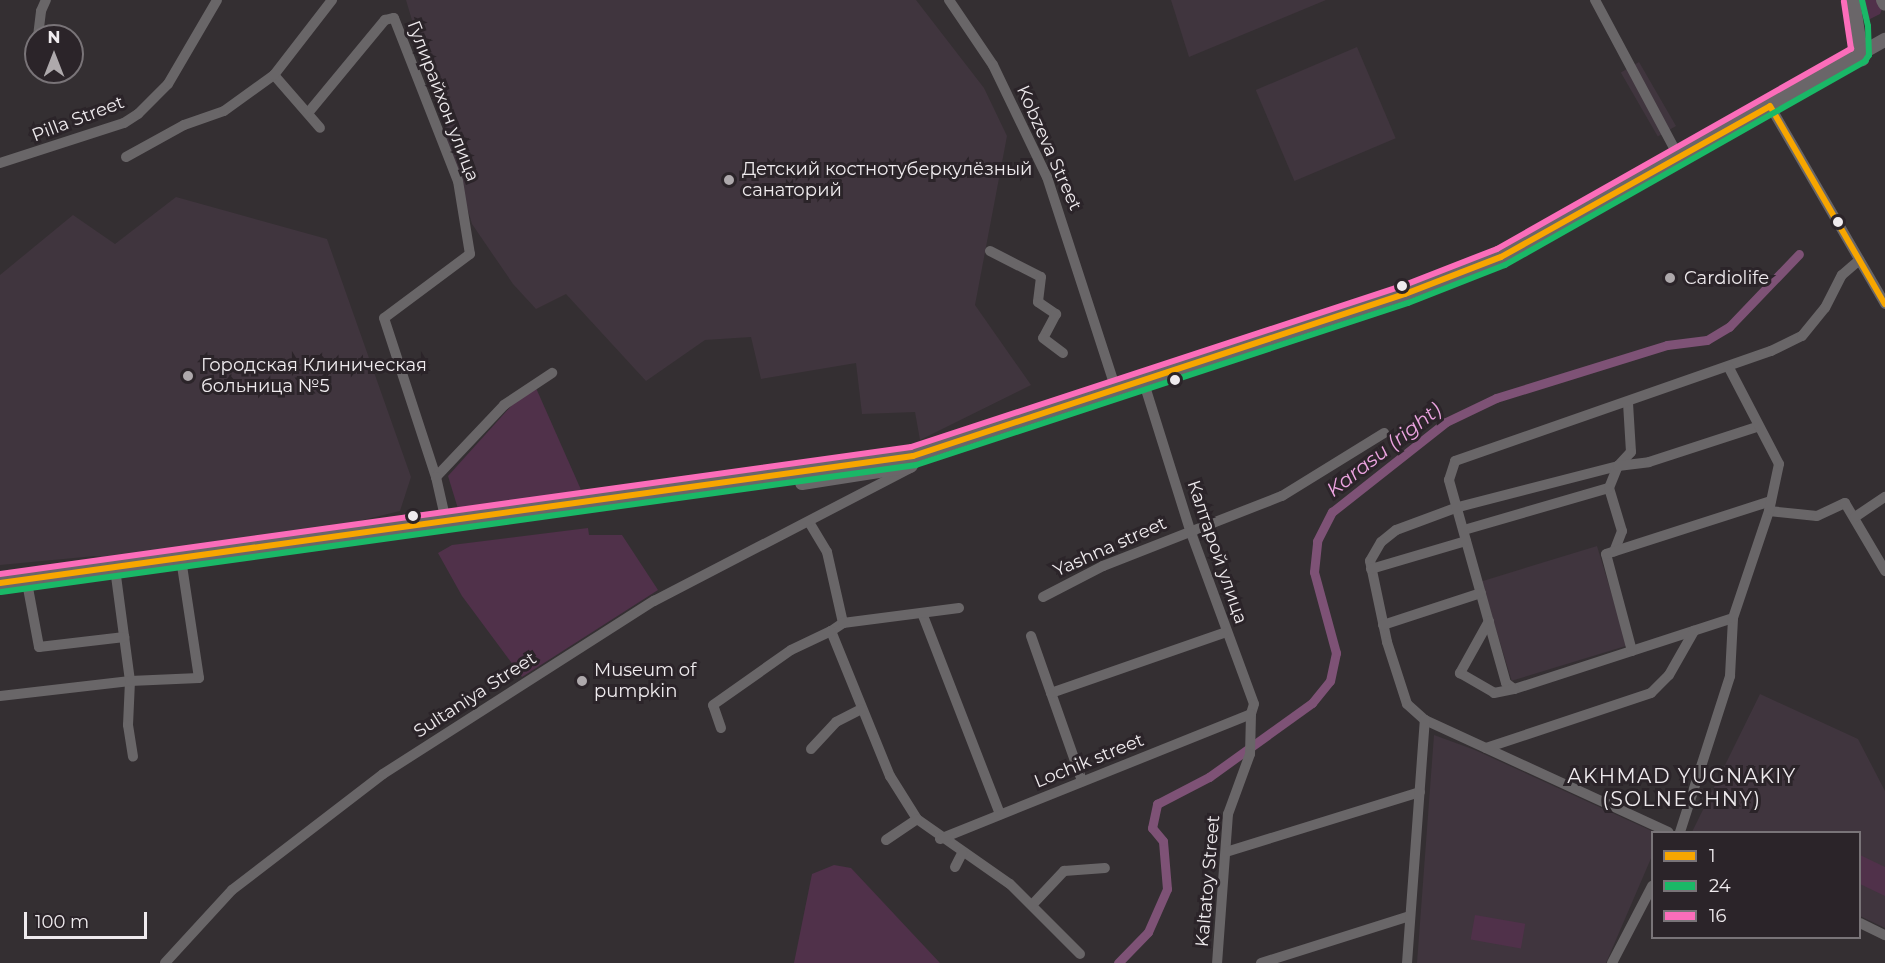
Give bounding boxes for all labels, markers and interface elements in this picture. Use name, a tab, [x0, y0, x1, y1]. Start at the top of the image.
street label: Гулирайхон улица	[402, 18, 484, 184]
north arrow	[24, 24, 84, 84]
text: N	[48, 28, 60, 47]
street label: Kobzeva Street	[1012, 82, 1086, 214]
street label: Pilla Street	[29, 91, 127, 147]
place label: Детский костнотуберкулёзный санаторий	[742, 159, 1032, 201]
marker: Детский костнотуберкулёзный санаторий	[720, 171, 738, 189]
unlabelled marker	[1832, 216, 1844, 228]
place label: Cardiolife	[1684, 267, 1769, 289]
marker: Cardiolife	[1661, 269, 1679, 287]
unlabelled marker	[1396, 280, 1408, 292]
place label: Городская Клиническая больница №5	[201, 355, 427, 398]
marker: Городская Клиническая больница №5	[179, 367, 197, 385]
unlabelled marker	[1169, 374, 1181, 386]
water label: Karasu (right)	[1322, 398, 1446, 502]
street label: Калтарой улица	[1182, 477, 1252, 627]
unlabelled marker	[407, 510, 419, 522]
street label: Yashna street	[1050, 512, 1170, 582]
street label: Sultаniya Street	[410, 647, 540, 743]
place label: Museum of pumpkin	[594, 660, 696, 702]
marker: Museum of pumpkin	[575, 674, 589, 688]
street label: Lochik street	[1031, 729, 1147, 793]
district label: AKHMAD YUGNAKIY (SOLNECHNY)	[1567, 764, 1797, 811]
street label: Kaltatoy Street	[1191, 814, 1225, 948]
legend	[1651, 831, 1861, 939]
text: 1	[1709, 845, 1716, 867]
text: 24	[1709, 875, 1731, 897]
scale bar	[27, 900, 150, 938]
text: 16	[1709, 905, 1726, 927]
text: 100 m	[35, 911, 89, 933]

